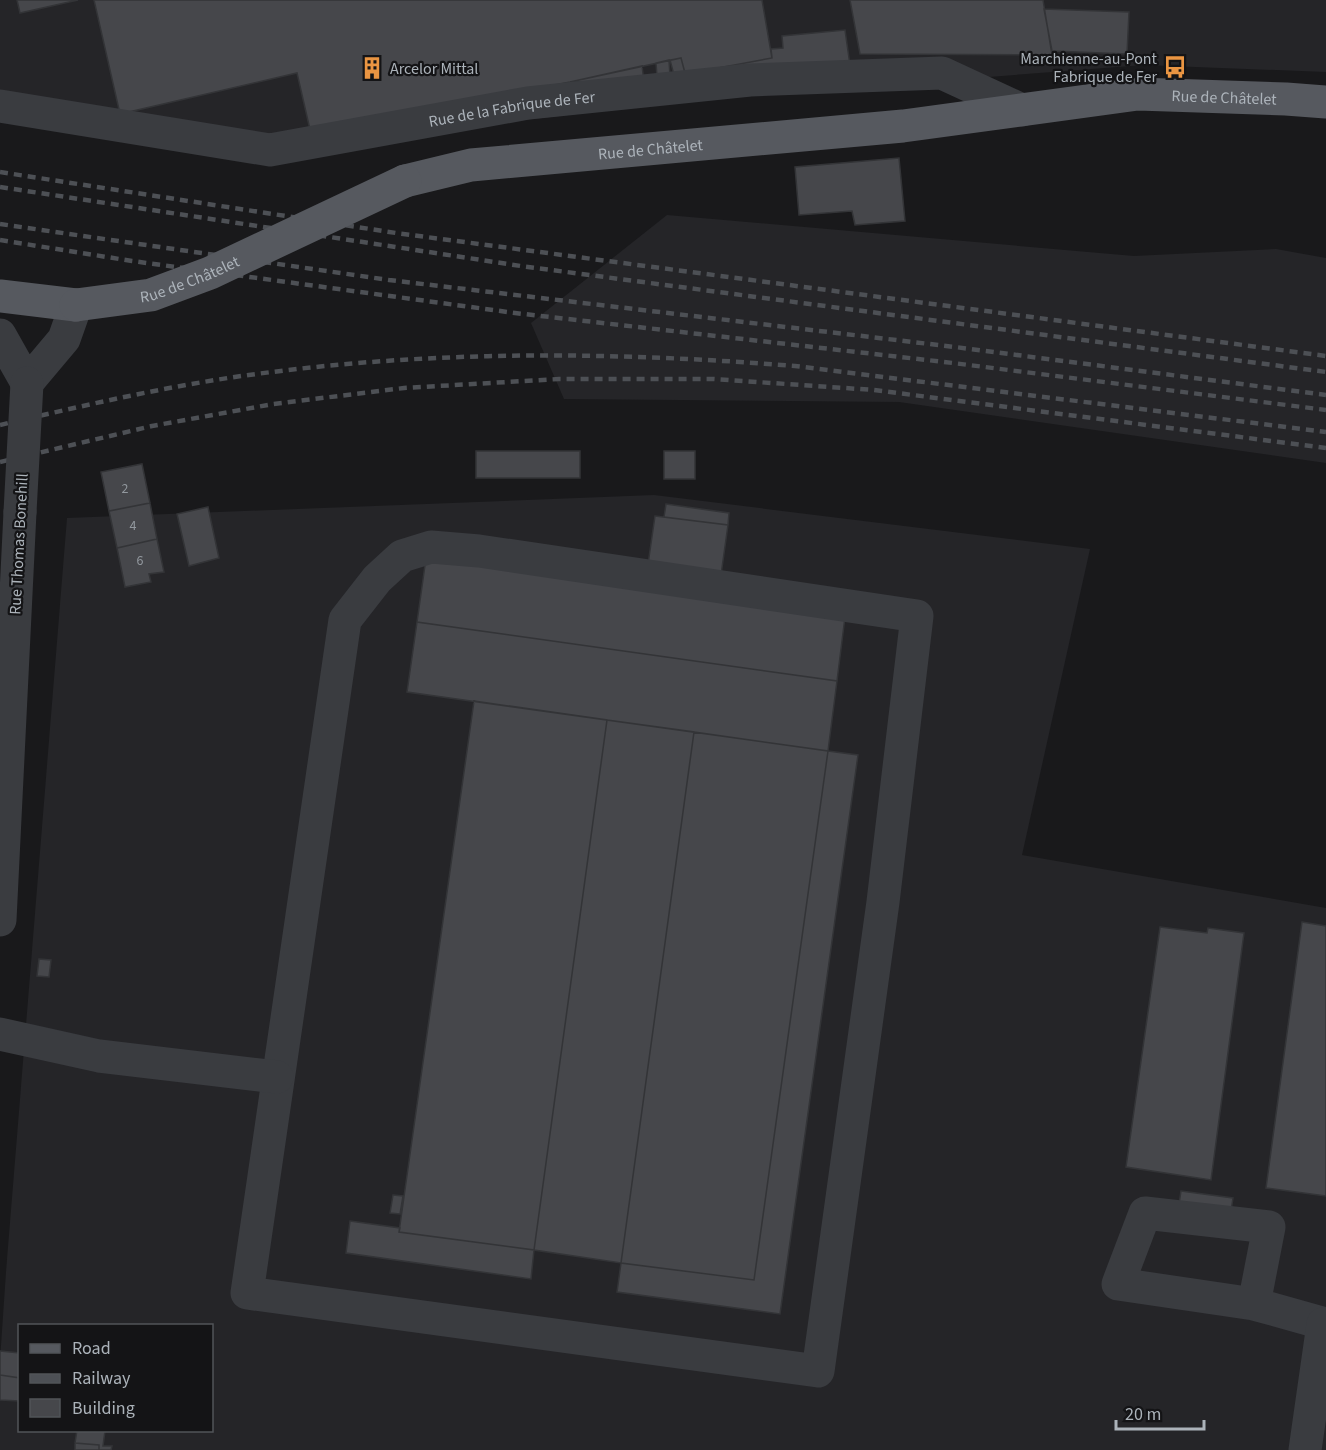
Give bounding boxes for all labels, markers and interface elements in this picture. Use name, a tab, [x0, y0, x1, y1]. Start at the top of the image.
place label: Marchienne-au-Pont Fabrique de Fer	[1020, 48, 1158, 88]
bus stop icon: Marchienne-au-Pont Fabrique de Fer	[1162, 54, 1188, 80]
building icon: Arcelor Mittal	[359, 55, 385, 81]
place label: Arcelor Mittal	[390, 58, 478, 80]
street label: Rue de Châtelet	[1171, 85, 1278, 111]
street label: Rue de la Fabrique de Fer	[427, 86, 597, 133]
street label: Rue de Châtelet	[597, 134, 704, 165]
street label: Rue de Châtelet	[139, 251, 244, 308]
street label: Rue Thomas Bonehill	[4, 473, 34, 615]
house number: 2	[122, 479, 129, 499]
house number: 4	[130, 516, 137, 536]
house number: 6	[137, 551, 144, 571]
legend	[18, 1324, 213, 1432]
text: Road	[72, 1336, 111, 1361]
text: Railway	[72, 1366, 131, 1391]
scale bar	[1116, 1393, 1204, 1431]
text: Building	[72, 1396, 135, 1421]
text: 20 m	[1125, 1402, 1161, 1427]

